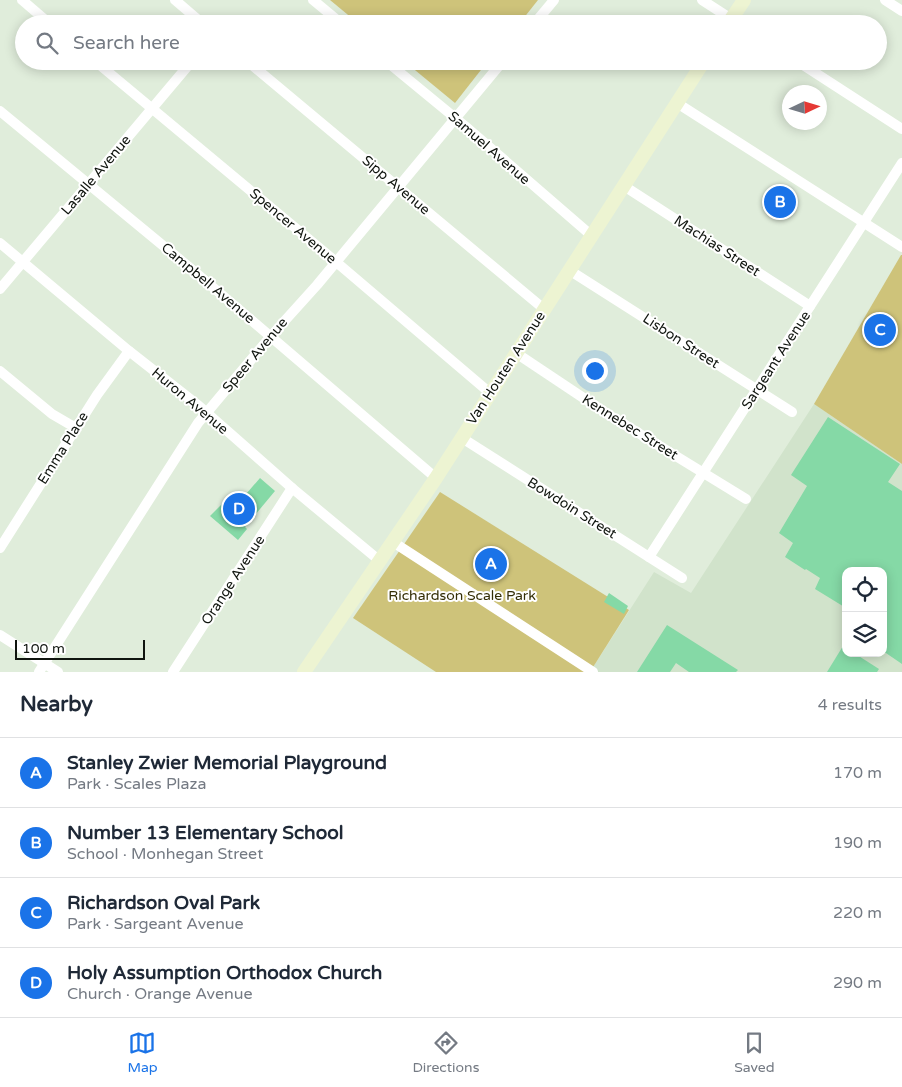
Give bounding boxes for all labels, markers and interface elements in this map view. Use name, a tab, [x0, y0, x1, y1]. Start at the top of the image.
search box	[15, 15, 887, 70]
icon: search	[33, 29, 61, 57]
text: Search here	[73, 32, 180, 54]
north arrow	[782, 85, 827, 130]
street label: Samuel Avenue	[445, 108, 533, 188]
street label: Lasalle Avenue	[58, 132, 134, 218]
street label: Sipp Avenue	[359, 152, 433, 218]
pin: B	[764, 183, 796, 221]
street label: Spencer Avenue	[246, 185, 340, 267]
street label: Machias Street	[671, 212, 764, 280]
street label: Campbell Avenue	[158, 239, 258, 327]
street label: Van Houten Avenue	[463, 308, 549, 428]
street label: Sargeant Avenue	[738, 308, 814, 412]
street label: Lisbon Street	[640, 310, 723, 372]
pin: C	[864, 311, 896, 349]
street label: Speer Avenue	[219, 314, 291, 396]
your location	[582, 358, 608, 384]
street label: Huron Avenue	[148, 364, 232, 438]
street label: Kennebec Street	[579, 391, 682, 464]
street label: Emma Place	[34, 409, 92, 487]
street label: Bowdoin Street	[524, 474, 620, 543]
pin: D	[223, 490, 255, 528]
street label: Orange Avenue	[198, 532, 268, 628]
pin: A	[475, 545, 507, 583]
map controls	[842, 567, 887, 657]
button: locate	[842, 567, 887, 612]
park label: Richardson Scale Park	[388, 587, 536, 604]
button: layers	[842, 612, 887, 657]
scale bar	[15, 637, 145, 660]
text: 100 m	[22, 640, 65, 657]
text: Nearby	[20, 692, 93, 717]
text: 4 results	[818, 695, 882, 715]
text: Stanley Zwier Memorial Playground	[67, 752, 387, 774]
text: A	[30, 763, 42, 783]
text: 170 m	[833, 763, 882, 783]
text: Park · Scales Plaza	[67, 774, 207, 794]
text: Number 13 Elementary School	[67, 822, 344, 844]
text: B	[30, 833, 42, 853]
text: 190 m	[833, 833, 882, 853]
text: School · Monhegan Street	[67, 844, 263, 864]
text: Richardson Oval Park	[67, 892, 260, 914]
text: C	[30, 903, 42, 923]
text: 220 m	[833, 903, 882, 923]
text: Park · Sargeant Avenue	[67, 914, 244, 934]
text: Holy Assumption Orthodox Church	[67, 962, 382, 984]
text: D	[30, 973, 42, 993]
text: 290 m	[833, 973, 882, 993]
text: Church · Orange Avenue	[67, 984, 252, 1004]
tab: Map	[127, 1029, 158, 1076]
tab: Directions	[412, 1029, 479, 1076]
tab: Saved	[734, 1029, 775, 1076]

